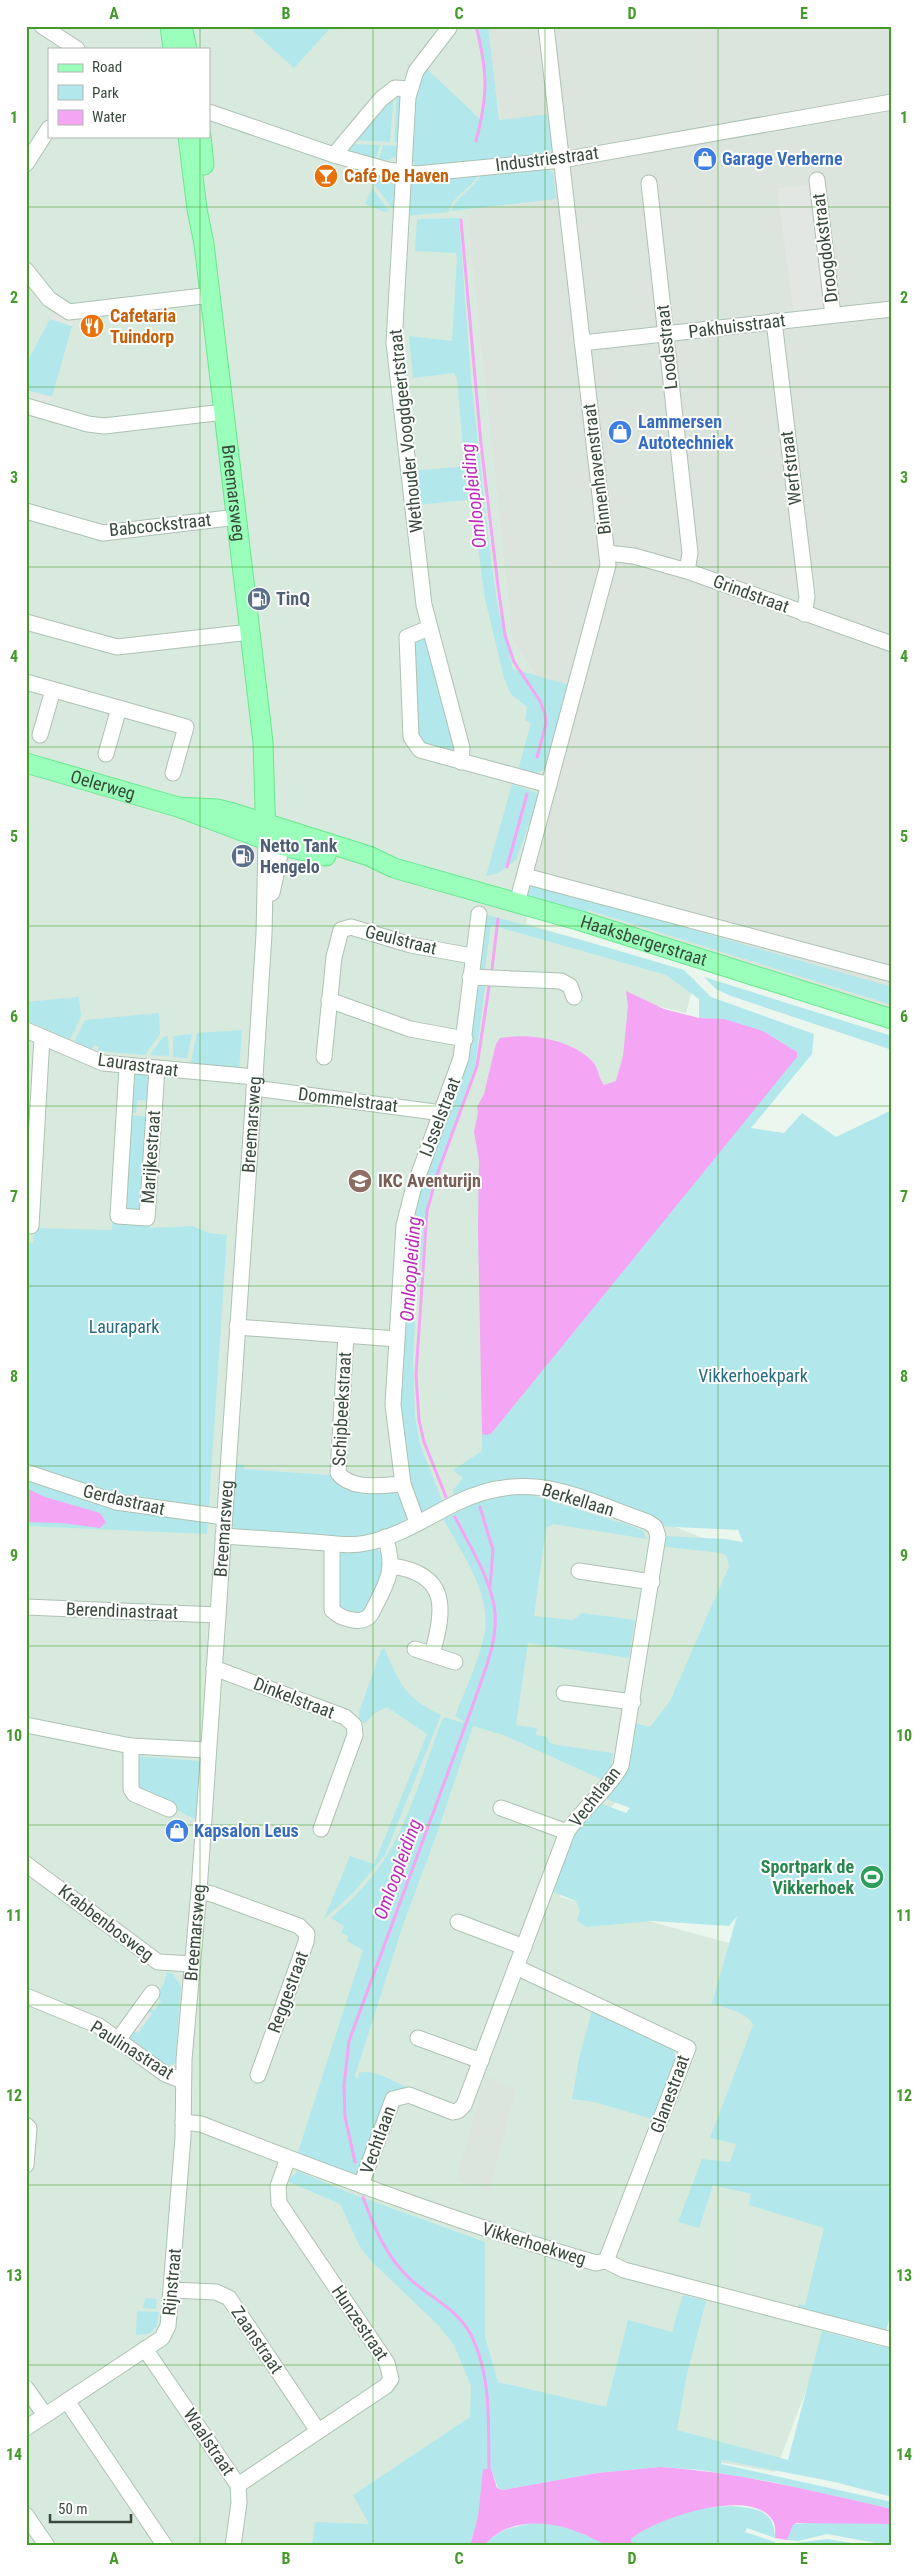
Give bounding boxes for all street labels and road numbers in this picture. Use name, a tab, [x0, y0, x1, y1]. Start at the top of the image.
street label: Industriestraat	[494, 142, 600, 175]
street label: Droogdokstraat	[807, 192, 842, 304]
street label: Loodsstraat	[652, 304, 681, 390]
street label: Pakhuisstraat	[687, 309, 787, 342]
street label: Wethouder Voogdgeertstraat	[384, 328, 427, 534]
street label: Binnenhavenstraat	[578, 402, 615, 536]
street label: Werfstraat	[776, 430, 805, 506]
street label: Breemarsweg	[218, 444, 250, 542]
street label: Babcockstraat	[108, 509, 212, 540]
street label: Grindstraat	[710, 570, 792, 617]
street label: Oelerweg	[68, 765, 138, 804]
street label: Haaksbergerstraat	[578, 911, 710, 970]
street label: Geulstraat	[363, 920, 439, 959]
street label: Laurastraat	[97, 1048, 180, 1081]
street label: IJsselstraat	[415, 1074, 464, 1160]
street label: Breemarsweg	[237, 1075, 265, 1174]
street label: Dommelstraat	[297, 1083, 399, 1116]
street label: Marijkestraat	[137, 1110, 164, 1204]
street label: Schipbeekstraat	[328, 1351, 355, 1467]
street label: Berkellaan	[540, 1479, 617, 1520]
street label: Gerdastraat	[81, 1480, 167, 1519]
street label: Breemarsweg	[210, 1480, 237, 1578]
street label: Berendinastraat	[65, 1598, 179, 1623]
street label: Dinkelstraat	[251, 1673, 338, 1723]
street label: Vechtlaan	[565, 1762, 625, 1831]
street label: Krabbenbosweg	[55, 1880, 158, 1965]
street label: Breemarsweg	[180, 1884, 209, 1982]
street label: Reggestraat	[263, 1948, 312, 2036]
street label: Paulinastraat	[87, 2016, 178, 2083]
street label: Glanestraat	[646, 2052, 693, 2136]
street label: Vechtlaan	[356, 2103, 399, 2177]
street label: Vikkerhoekweg	[480, 2218, 589, 2269]
street label: Rijnstraat	[158, 2247, 185, 2317]
street label: Hunzestraat	[328, 2281, 393, 2364]
street label: Zaanstraat	[227, 2302, 288, 2377]
street label: Waalstraat	[179, 2404, 239, 2479]

